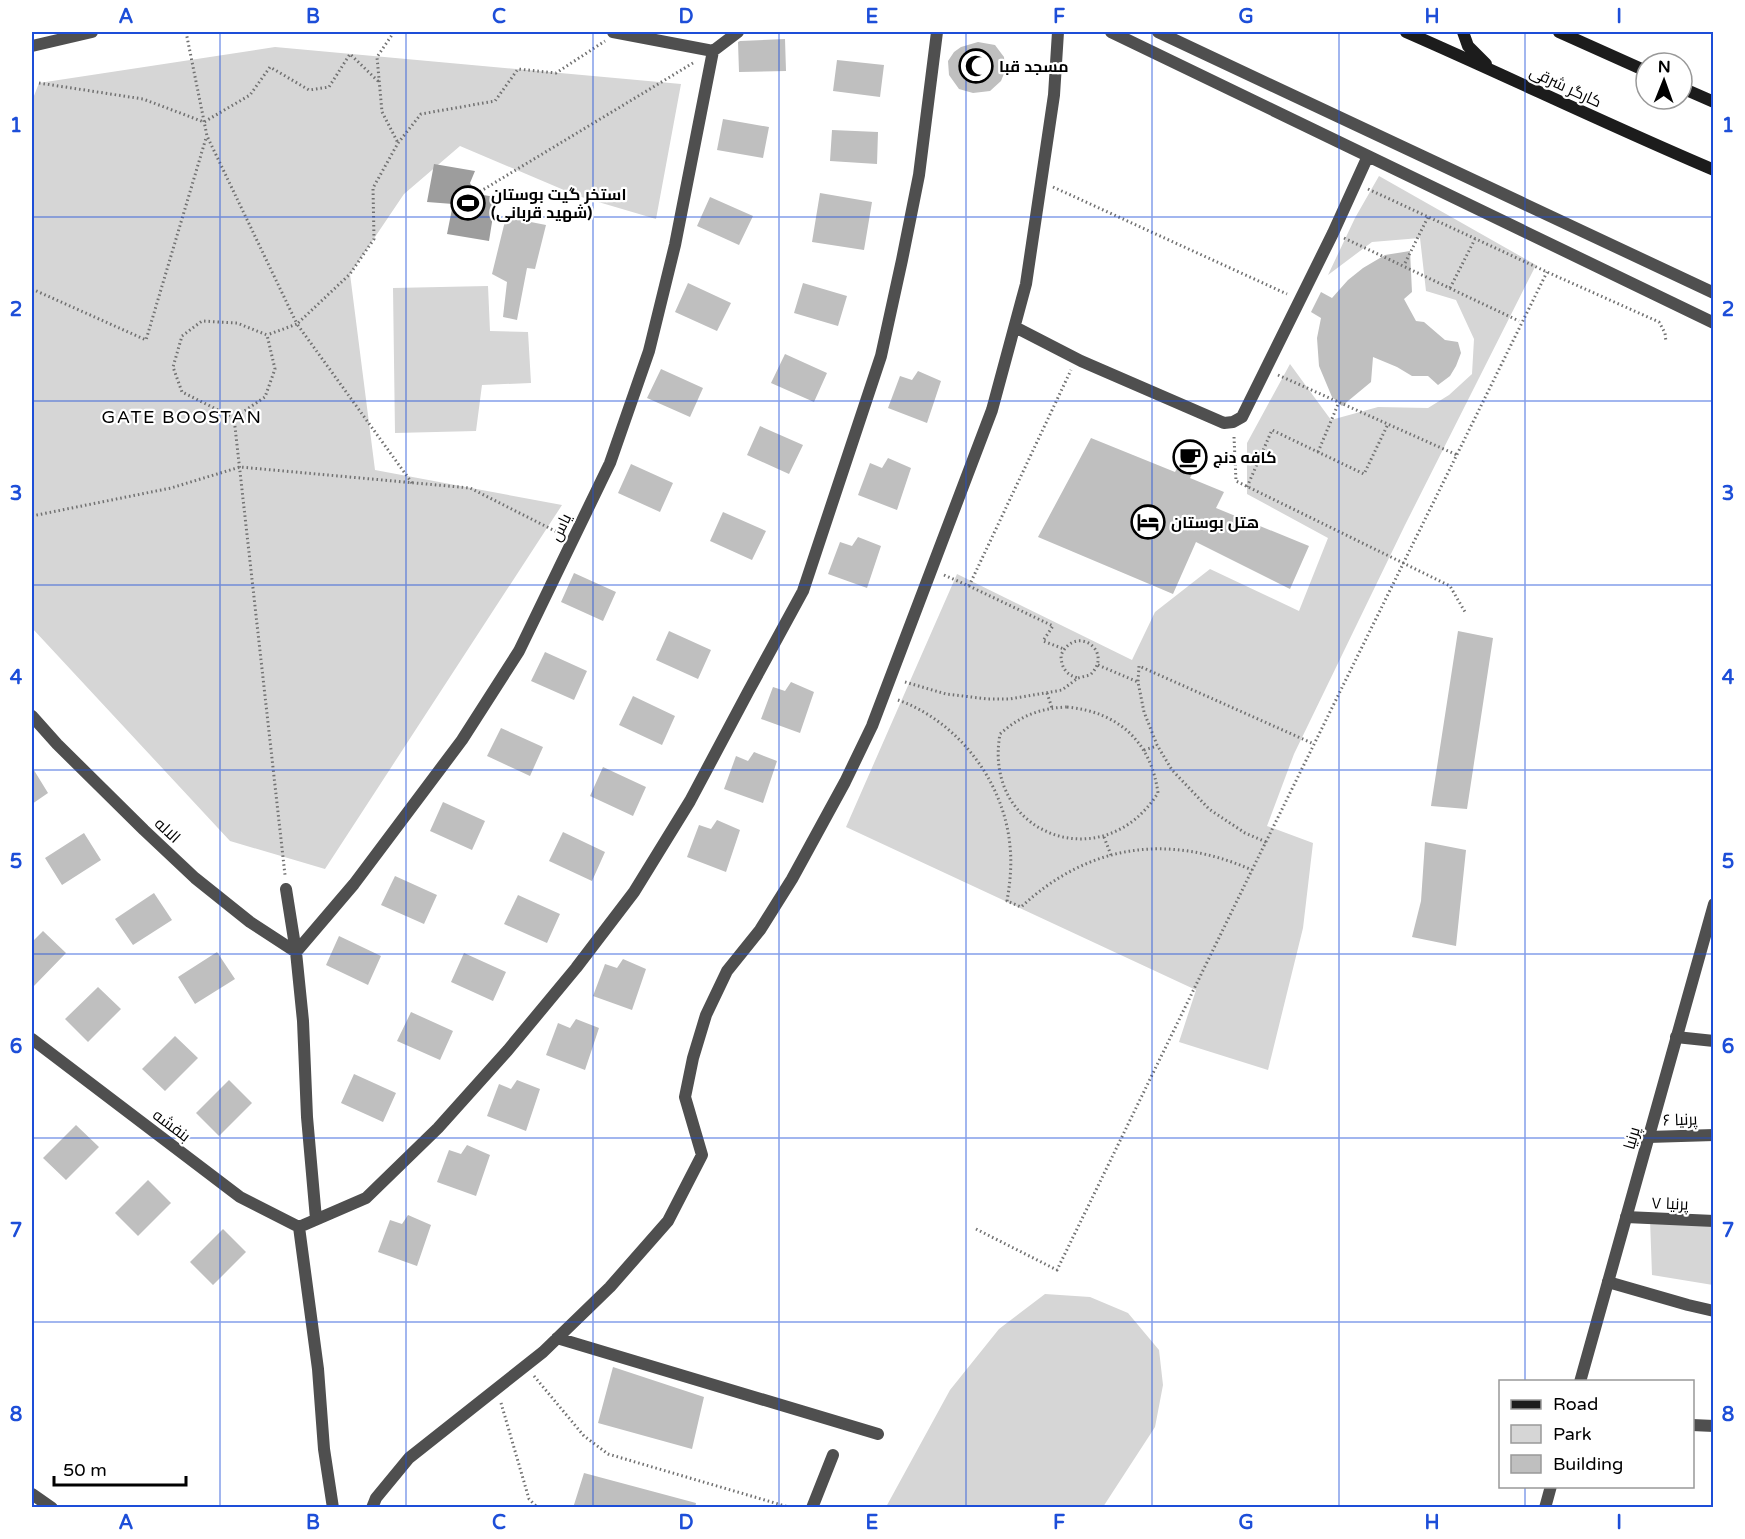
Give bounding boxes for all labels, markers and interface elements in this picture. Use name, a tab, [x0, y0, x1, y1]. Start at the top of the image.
text: A	[119, 5, 134, 29]
text: B	[306, 5, 320, 29]
text: C	[492, 5, 506, 29]
text: D	[678, 5, 694, 29]
text: E	[866, 5, 879, 29]
text: F	[1053, 5, 1065, 29]
text: G	[1238, 5, 1254, 29]
text: H	[1424, 5, 1440, 29]
text: I	[1616, 5, 1622, 29]
mosque icon: مسجد قبا	[958, 48, 994, 84]
north arrow	[1634, 51, 1694, 111]
place label: مسجد قبا	[999, 57, 1069, 77]
text: N	[1658, 57, 1671, 77]
street label: کارگر شرقی	[1526, 62, 1605, 112]
text: 1	[10, 114, 22, 138]
text: 1	[1722, 114, 1734, 138]
sports icon: استخر گیت بوستان (شهید قربانی)	[450, 185, 486, 221]
place label: استخر گیت بوستان (شهید قربانی)	[491, 185, 626, 223]
text: 2	[10, 298, 22, 322]
text: 2	[1722, 298, 1734, 322]
district label: GATE BOOSTAN	[102, 406, 262, 428]
cafe icon: کافه دنج	[1172, 439, 1208, 475]
place label: کافه دنج	[1213, 448, 1277, 468]
text: 3	[10, 482, 22, 506]
text: 3	[1722, 482, 1734, 506]
hotel icon: هتل بوستان	[1130, 504, 1166, 540]
street label: یاس	[546, 510, 576, 545]
place label: هتل بوستان	[1171, 513, 1259, 533]
text: 4	[10, 666, 23, 690]
text: 4	[1722, 666, 1735, 690]
street label: الاله	[150, 814, 184, 848]
text: 5	[10, 850, 22, 874]
text: 5	[1722, 850, 1734, 874]
text: 6	[10, 1035, 22, 1059]
text: 6	[1722, 1035, 1734, 1059]
street label: بنفشه	[149, 1105, 194, 1146]
street label: پرنیا ۶	[1662, 1109, 1698, 1132]
street label: پرنیا	[1619, 1124, 1646, 1152]
street label: پرنیا ۷	[1651, 1193, 1689, 1216]
text: 7	[10, 1219, 22, 1243]
text: 7	[1722, 1219, 1734, 1243]
legend	[1499, 1380, 1694, 1488]
text: Road	[1553, 1393, 1598, 1415]
text: 8	[10, 1403, 22, 1427]
text: 8	[1722, 1403, 1734, 1427]
text: Park	[1553, 1423, 1592, 1445]
scale bar	[54, 1449, 186, 1487]
text: Building	[1553, 1453, 1623, 1475]
text: 50 m	[63, 1459, 107, 1481]
text: A	[119, 1511, 134, 1535]
text: B	[306, 1511, 320, 1535]
text: C	[492, 1511, 506, 1535]
text: D	[678, 1511, 694, 1535]
text: E	[866, 1511, 879, 1535]
text: F	[1053, 1511, 1065, 1535]
text: G	[1238, 1511, 1254, 1535]
text: H	[1424, 1511, 1440, 1535]
text: I	[1616, 1511, 1622, 1535]

